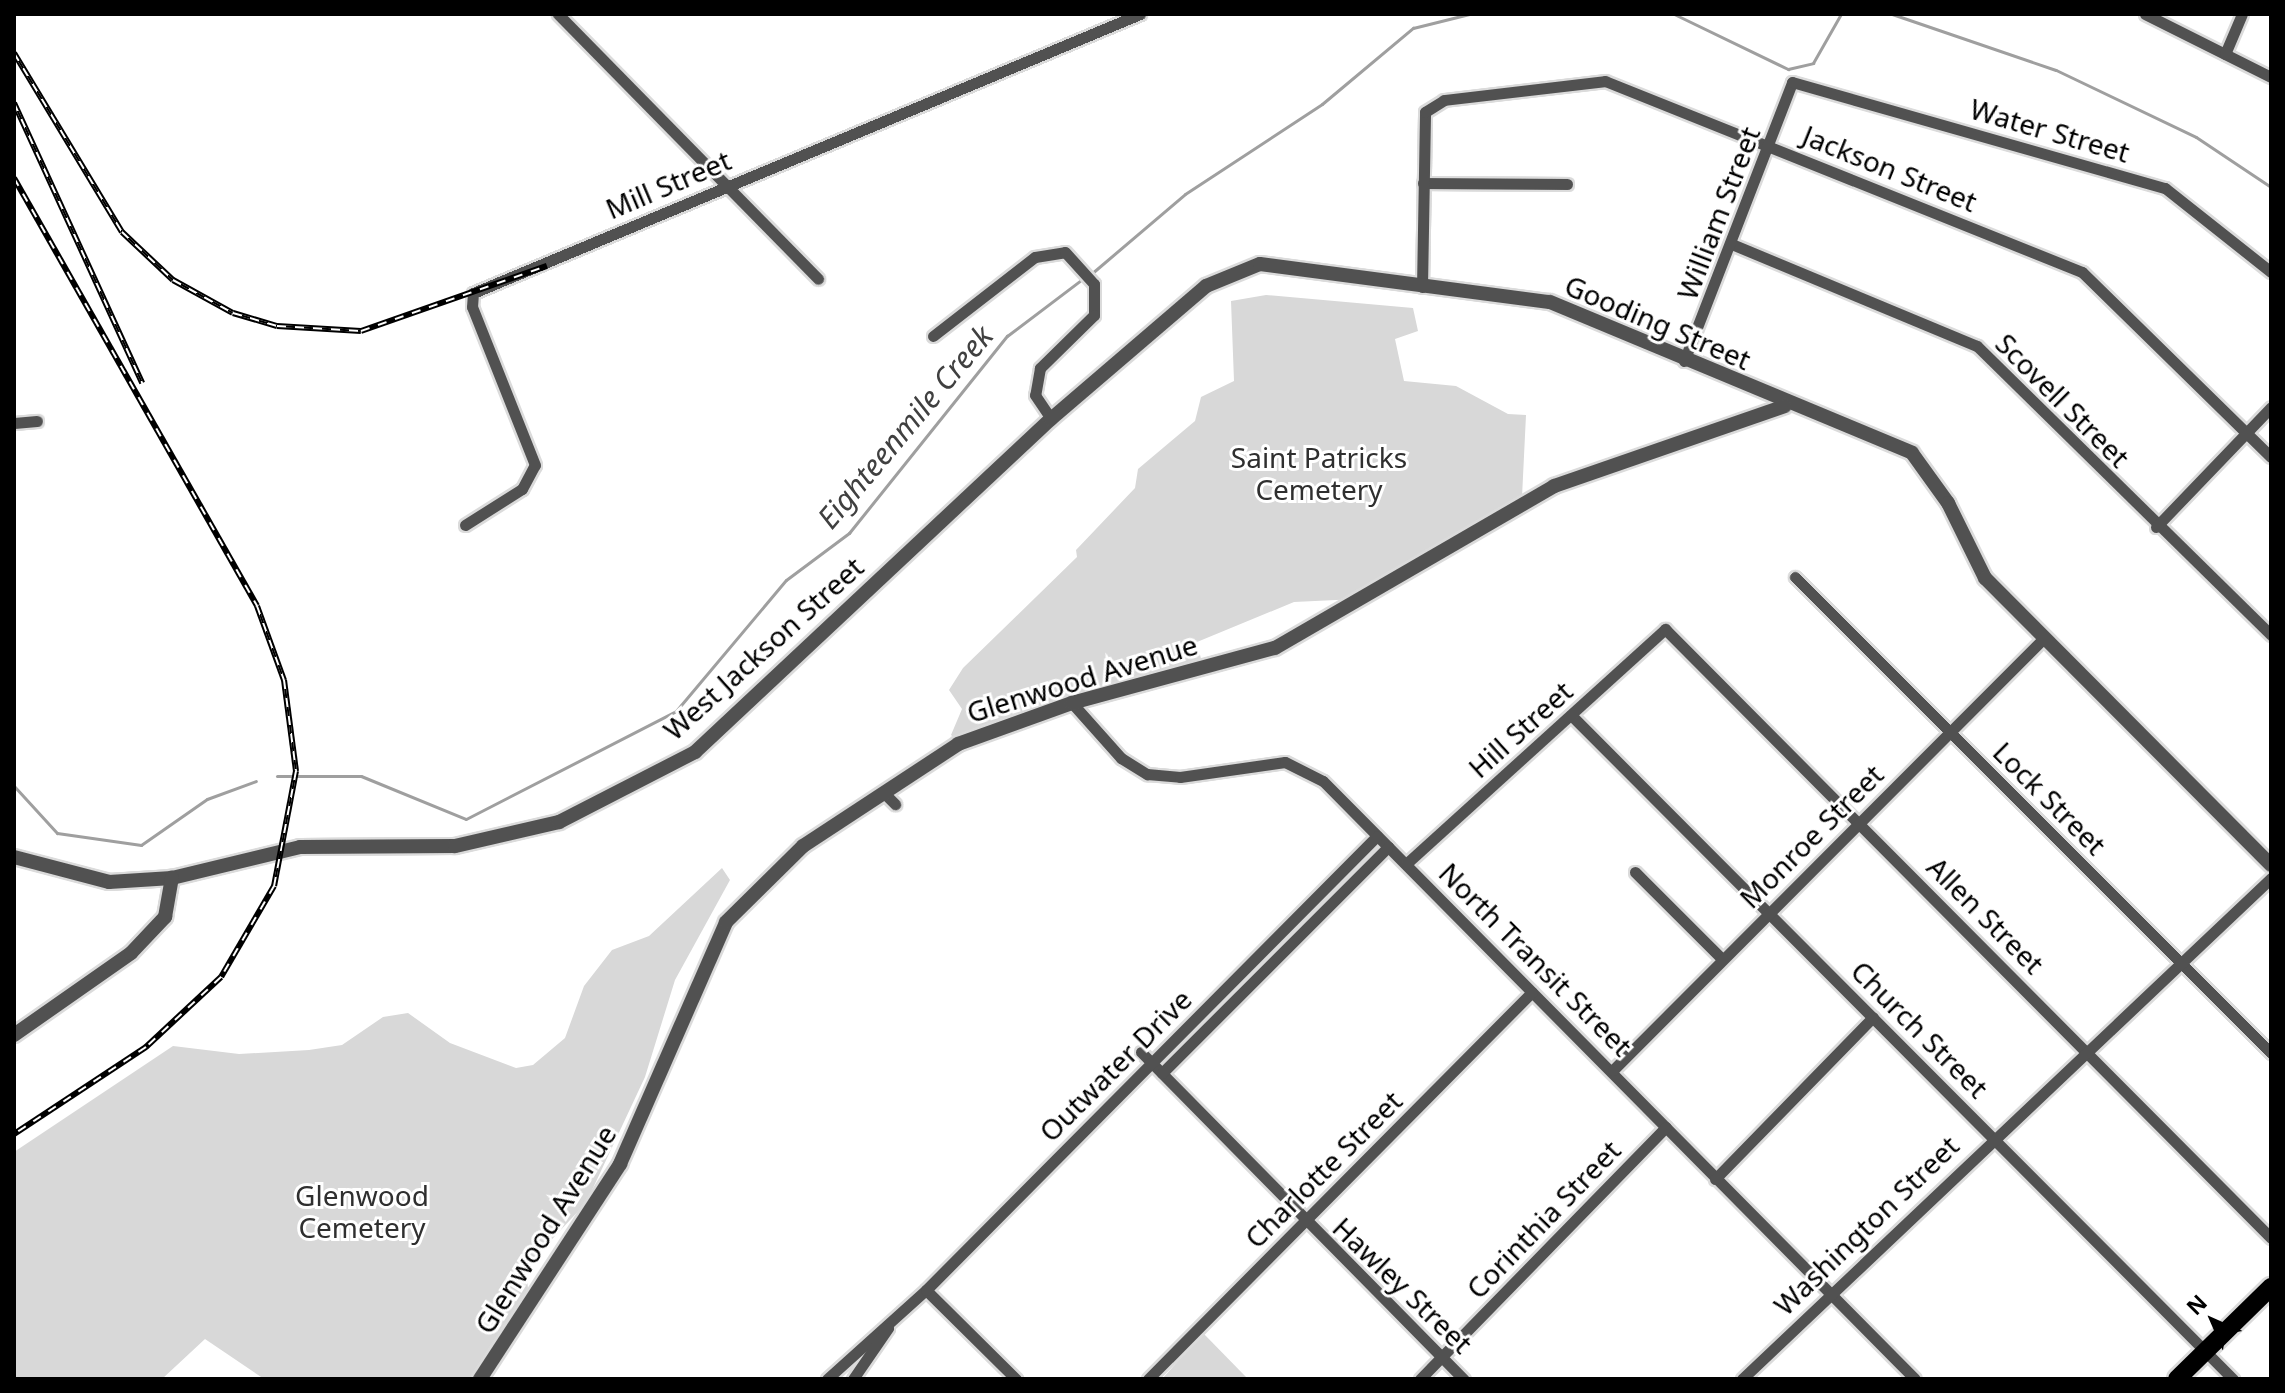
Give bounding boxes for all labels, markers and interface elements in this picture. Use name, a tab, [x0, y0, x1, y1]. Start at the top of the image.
street label: Water Street	[1966, 91, 2134, 169]
street label: Jackson Street	[1798, 118, 1982, 218]
street label: William Street	[1670, 122, 1766, 304]
street label: Mill Street	[600, 143, 736, 225]
street label: Gooding Street	[1560, 268, 1756, 376]
water label: Eighteenmile Creek	[810, 318, 1000, 536]
street label: Scovell Street	[1989, 326, 2137, 474]
park label: Saint Patricks Cemetery	[1231, 440, 1407, 506]
street label: West Jackson Street	[656, 550, 870, 746]
street label: Glenwood Avenue	[963, 627, 1201, 729]
street label: Hill Street	[1461, 674, 1579, 784]
street label: Lock Street	[1987, 735, 2113, 861]
street label: Monroe Street	[1732, 757, 1890, 915]
street label: Allen Street	[1921, 850, 2051, 980]
street label: North Transit Street	[1433, 856, 1639, 1062]
street label: Church Street	[1845, 954, 1995, 1104]
street label: Outwater Drive	[1032, 982, 1198, 1148]
street label: Charlotte Street	[1238, 1084, 1408, 1254]
street label: Glenwood Avenue	[467, 1119, 623, 1339]
street label: Washington Street	[1767, 1128, 1965, 1322]
street label: Corinthia Street	[1459, 1133, 1627, 1305]
park label: Glenwood Cemetery	[295, 1178, 429, 1244]
street label: Hawley Street	[1326, 1210, 1480, 1360]
north arrow	[2173, 1281, 2253, 1361]
text: N	[2179, 1287, 2213, 1321]

